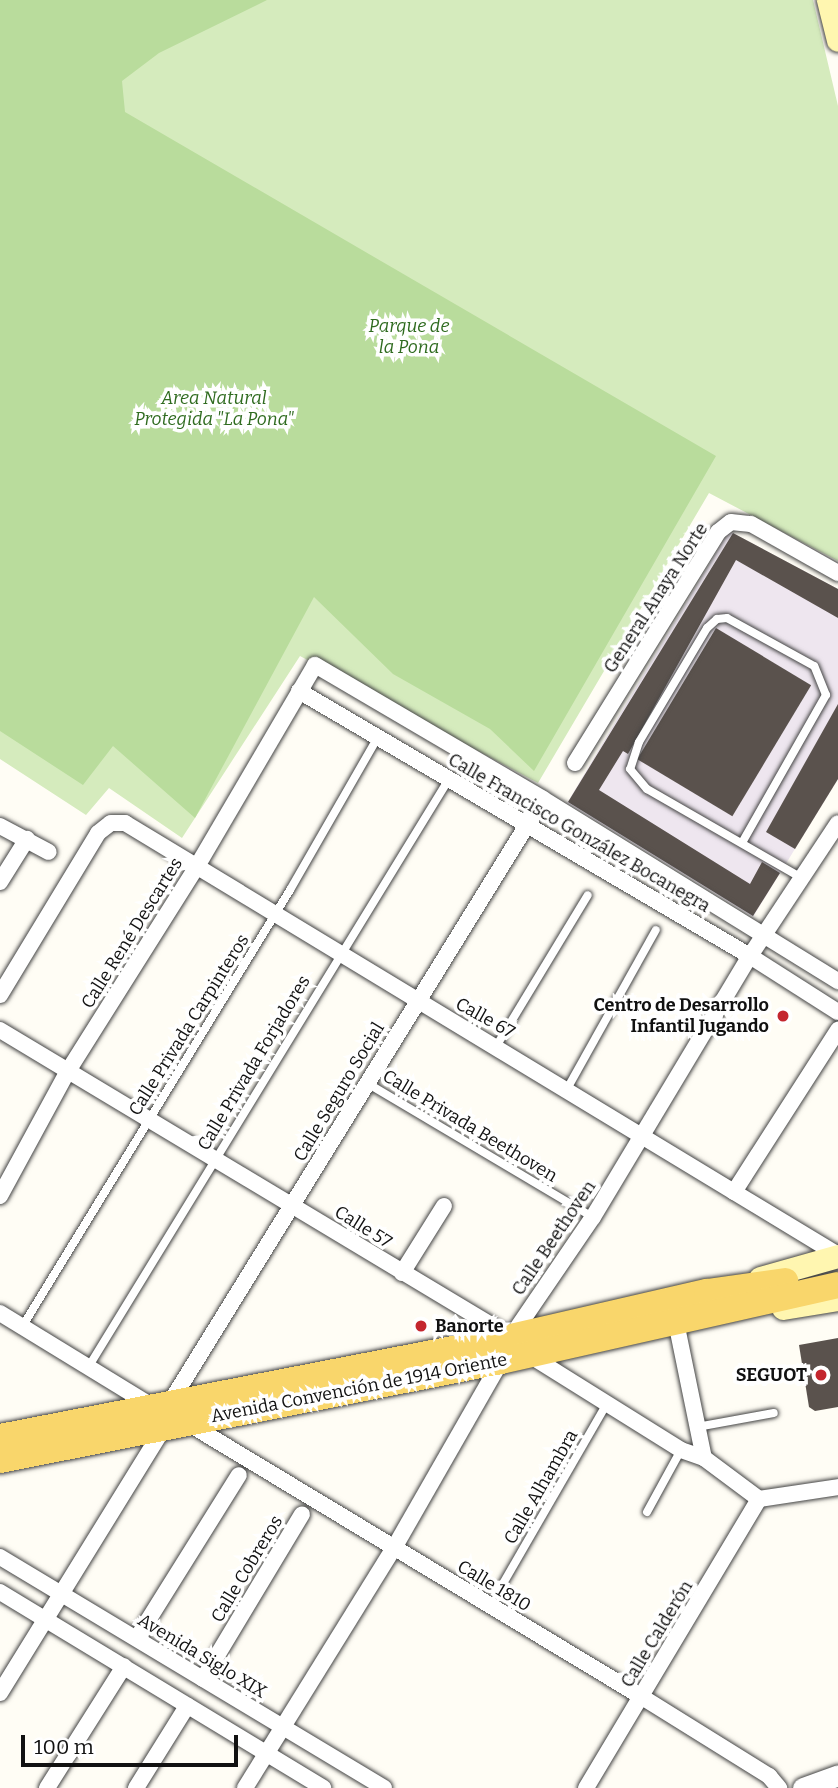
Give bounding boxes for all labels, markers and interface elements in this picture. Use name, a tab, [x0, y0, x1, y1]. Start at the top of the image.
park label: Parque de la Pona	[369, 316, 449, 358]
park label: Area Natural Protegida "La Pona"	[134, 388, 294, 430]
street label: General Anaya Norte	[599, 519, 713, 677]
street label: Calle Francisco González Bocanegra	[444, 749, 714, 917]
street label: Calle René Descartes	[77, 854, 187, 1012]
street label: Calle Privada Carpinteros	[124, 930, 254, 1120]
street label: Calle Privada Forjadores	[193, 972, 315, 1154]
street label: Calle 67	[452, 993, 518, 1043]
place label: Centro de Desarrollo Infantil Jugando	[594, 995, 769, 1038]
marker: Centro de Desarrollo Infantil Jugando	[775, 1008, 791, 1024]
street label: Calle Seguro Social	[289, 1019, 389, 1165]
street label: Calle Privada Beethoven	[379, 1065, 561, 1187]
street label: Calle Beethoven	[508, 1176, 600, 1300]
street label: Calle 57	[330, 1201, 396, 1253]
place label: Banorte	[435, 1315, 504, 1337]
marker: Banorte	[413, 1318, 429, 1334]
street label: Avenida Convención de 1914 Oriente	[209, 1349, 509, 1427]
place label: SEGUOT	[736, 1364, 807, 1386]
marker: SEGUOT	[813, 1367, 829, 1383]
street label: Calle Alhambra	[500, 1426, 582, 1548]
street label: Calle Cobreros	[207, 1512, 287, 1626]
street label: Calle 1810	[453, 1556, 535, 1616]
street label: Calle Calderón	[617, 1577, 697, 1691]
street label: Avenida Siglo XIX	[134, 1609, 270, 1703]
scale bar	[24, 1722, 242, 1766]
text: 100 m	[34, 1734, 94, 1760]

